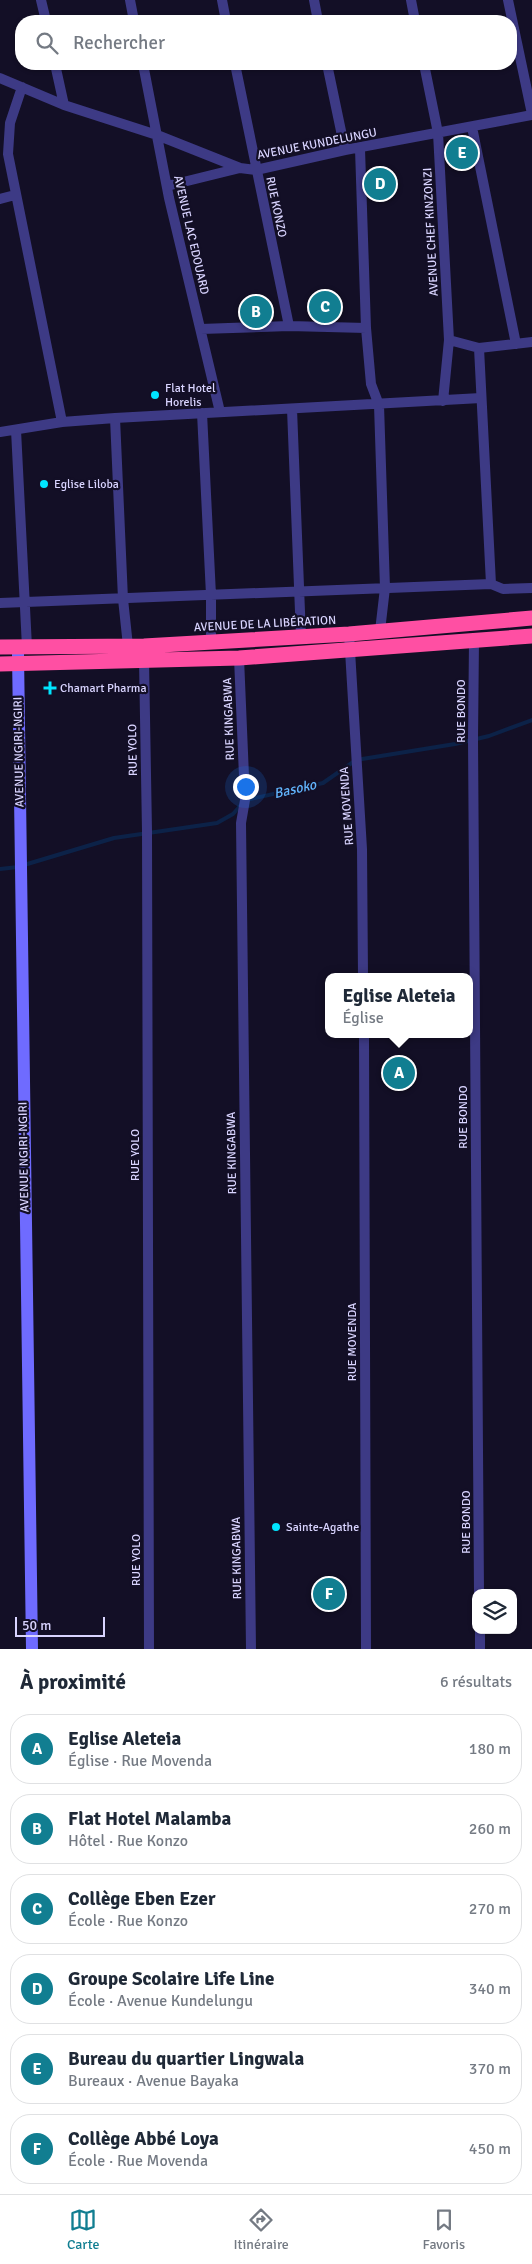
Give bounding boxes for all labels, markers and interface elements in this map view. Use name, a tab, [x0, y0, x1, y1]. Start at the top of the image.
search box	[15, 15, 517, 70]
icon: search	[33, 29, 61, 57]
text: Rechercher	[73, 31, 165, 55]
street label: AVENUE KUNDELUNGU	[256, 125, 378, 163]
pin: E	[446, 134, 478, 172]
pin: D	[364, 165, 396, 203]
street label: AVENUE CHEF KINZONZI	[420, 167, 442, 297]
street label: AVENUE LAC EDOUARD	[170, 174, 212, 296]
street label: RUE KONZO	[262, 175, 290, 239]
pin: C	[309, 288, 341, 326]
pin: B	[240, 293, 272, 331]
place label: Flat Hotel Horelis	[165, 381, 216, 410]
marker: Flat Hotel Horelis	[149, 389, 161, 401]
place label: Eglise Liloba	[54, 477, 119, 492]
marker: Eglise Liloba	[38, 478, 50, 490]
street label: AVENUE DE LA LIBÉRATION	[194, 613, 336, 635]
street label: RUE KINGABWA	[220, 677, 238, 761]
street label: RUE BONDO	[454, 679, 469, 743]
place label: Chamart Pharma	[60, 681, 147, 696]
marker: Chamart Pharma	[44, 682, 56, 694]
street label: AVENUE NGIRI-NGIRI	[11, 697, 27, 807]
street label: RUE YOLO	[125, 724, 141, 776]
street label: RUE MOVENDA	[337, 766, 357, 846]
your location	[233, 774, 259, 800]
water label: Basoko	[272, 776, 319, 802]
popup	[325, 973, 473, 1038]
text: Eglise Aleteia	[342, 984, 456, 1008]
text: Église	[342, 1008, 384, 1028]
pin: A	[383, 1054, 415, 1092]
street label: RUE BONDO	[456, 1085, 471, 1149]
street label: AVENUE NGIRI-NGIRI	[16, 1102, 32, 1212]
street label: RUE KINGABWA	[224, 1111, 240, 1194]
street label: RUE YOLO	[128, 1129, 143, 1181]
street label: RUE MOVENDA	[345, 1302, 360, 1381]
street label: RUE BONDO	[459, 1490, 474, 1554]
street label: RUE KINGABWA	[229, 1516, 245, 1599]
place label: Sainte-Agathe	[286, 1520, 359, 1535]
marker: Sainte-Agathe	[270, 1521, 282, 1533]
street label: RUE YOLO	[129, 1534, 144, 1586]
pin: F	[313, 1575, 345, 1613]
map controls	[472, 1589, 517, 1634]
button: layers	[472, 1589, 517, 1634]
scale bar	[15, 1614, 105, 1637]
text: 50 m	[22, 1617, 51, 1634]
text: À proximité	[20, 1669, 126, 1695]
text: 6 résultats	[440, 1672, 512, 1692]
text: Eglise Aleteia	[68, 1727, 181, 1751]
text: A	[32, 1739, 42, 1759]
text: 180 m	[469, 1739, 511, 1759]
text: Église · Rue Movenda	[68, 1751, 212, 1771]
text: Flat Hotel Malamba	[68, 1807, 231, 1831]
text: B	[32, 1819, 42, 1839]
text: 260 m	[469, 1819, 511, 1839]
text: Hôtel · Rue Konzo	[68, 1831, 188, 1851]
text: Collège Eben Ezer	[68, 1887, 215, 1911]
text: C	[32, 1899, 42, 1919]
text: 270 m	[469, 1899, 511, 1919]
text: École · Rue Konzo	[68, 1911, 188, 1931]
text: Groupe Scolaire Life Line	[68, 1967, 274, 1991]
text: D	[32, 1979, 42, 1999]
text: 340 m	[469, 1979, 511, 1999]
text: École · Avenue Kundelungu	[68, 1991, 253, 2011]
text: Bureau du quartier Lingwala	[68, 2047, 304, 2071]
text: E	[32, 2059, 42, 2079]
text: 370 m	[469, 2059, 511, 2079]
text: Bureaux · Avenue Bayaka	[68, 2071, 239, 2091]
text: Collège Abbé Loya	[68, 2127, 219, 2151]
text: F	[33, 2139, 41, 2159]
text: 450 m	[469, 2139, 511, 2159]
text: École · Rue Movenda	[68, 2151, 208, 2171]
tab: Carte	[67, 2206, 100, 2253]
tab: Itinéraire	[233, 2206, 289, 2253]
tab: Favoris	[423, 2206, 465, 2253]

